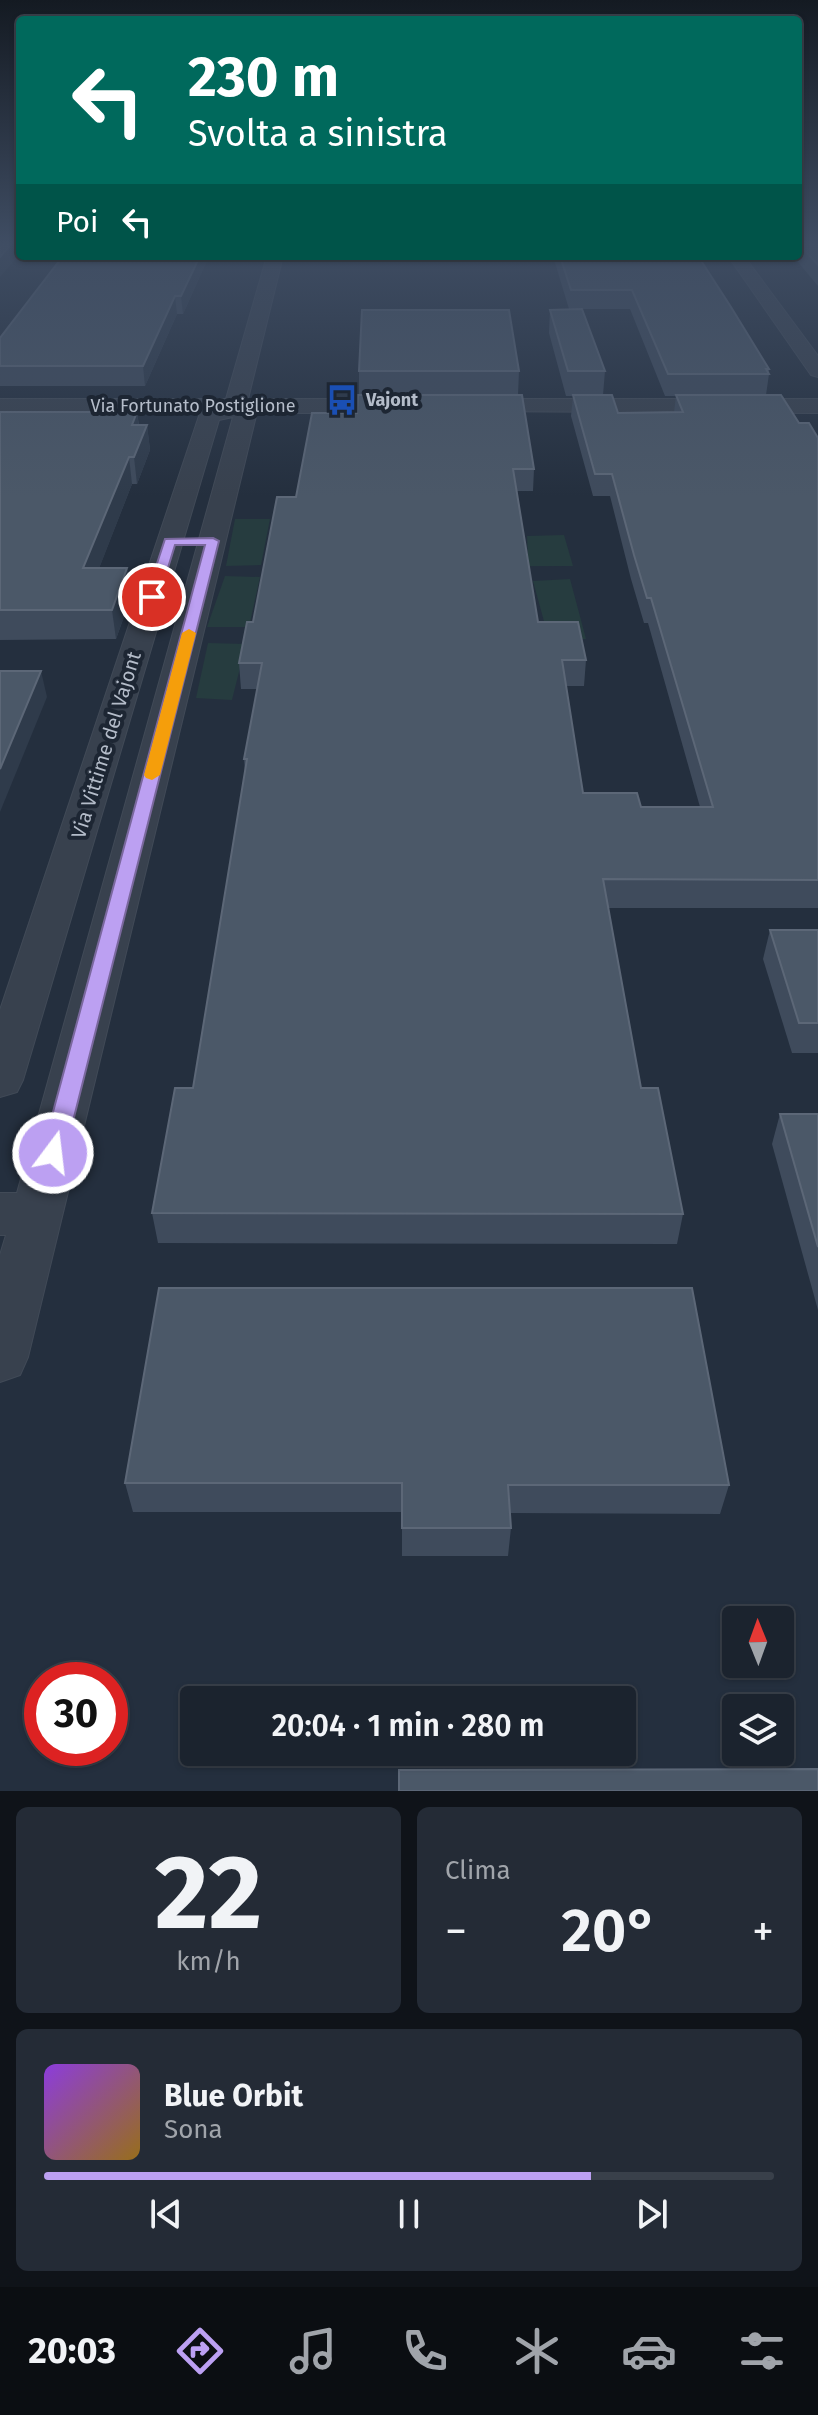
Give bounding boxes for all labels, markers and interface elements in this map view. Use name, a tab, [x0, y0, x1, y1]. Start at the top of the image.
text: 230 m	[188, 44, 339, 111]
icon: left	[56, 48, 160, 152]
text: Svolta a sinistra	[188, 112, 448, 156]
icon: left	[115, 200, 159, 244]
text: Poi	[56, 204, 99, 240]
bus stop icon: Vajont	[325, 383, 359, 417]
place label: Vajont	[365, 389, 419, 411]
street label: Via Fortunato Postiglione	[90, 395, 296, 417]
pin	[118, 563, 186, 631]
icon: arrive	[130, 575, 174, 619]
street label: Via Vittime del Vajont	[66, 648, 146, 841]
position arrow	[11, 1111, 95, 1195]
north arrow	[722, 1606, 794, 1678]
map controls	[722, 1606, 794, 1766]
speed limit sign: 30	[24, 1662, 128, 1766]
button: layers	[722, 1694, 794, 1766]
text: 20:04 · 1 min · 280 m	[272, 1708, 544, 1744]
text: 22	[155, 1831, 262, 1956]
text: Clima	[445, 1855, 511, 1886]
text: 20°	[561, 1895, 658, 1967]
text: −	[445, 1905, 467, 1958]
text: +	[752, 1905, 774, 1958]
text: km/h	[176, 1946, 241, 1977]
text: Blue Orbit	[164, 2078, 303, 2114]
text: Sona	[164, 2114, 223, 2145]
icon: previous	[144, 2192, 188, 2236]
icon: pause	[387, 2192, 431, 2236]
icon: next	[630, 2192, 674, 2236]
icon: directions	[172, 2323, 228, 2379]
icon: music	[285, 2323, 341, 2379]
icon: phone	[397, 2323, 453, 2379]
icon: climate	[509, 2323, 565, 2379]
icon: car	[621, 2323, 677, 2379]
icon: filters	[734, 2323, 790, 2379]
text: 20:03	[28, 2329, 116, 2373]

